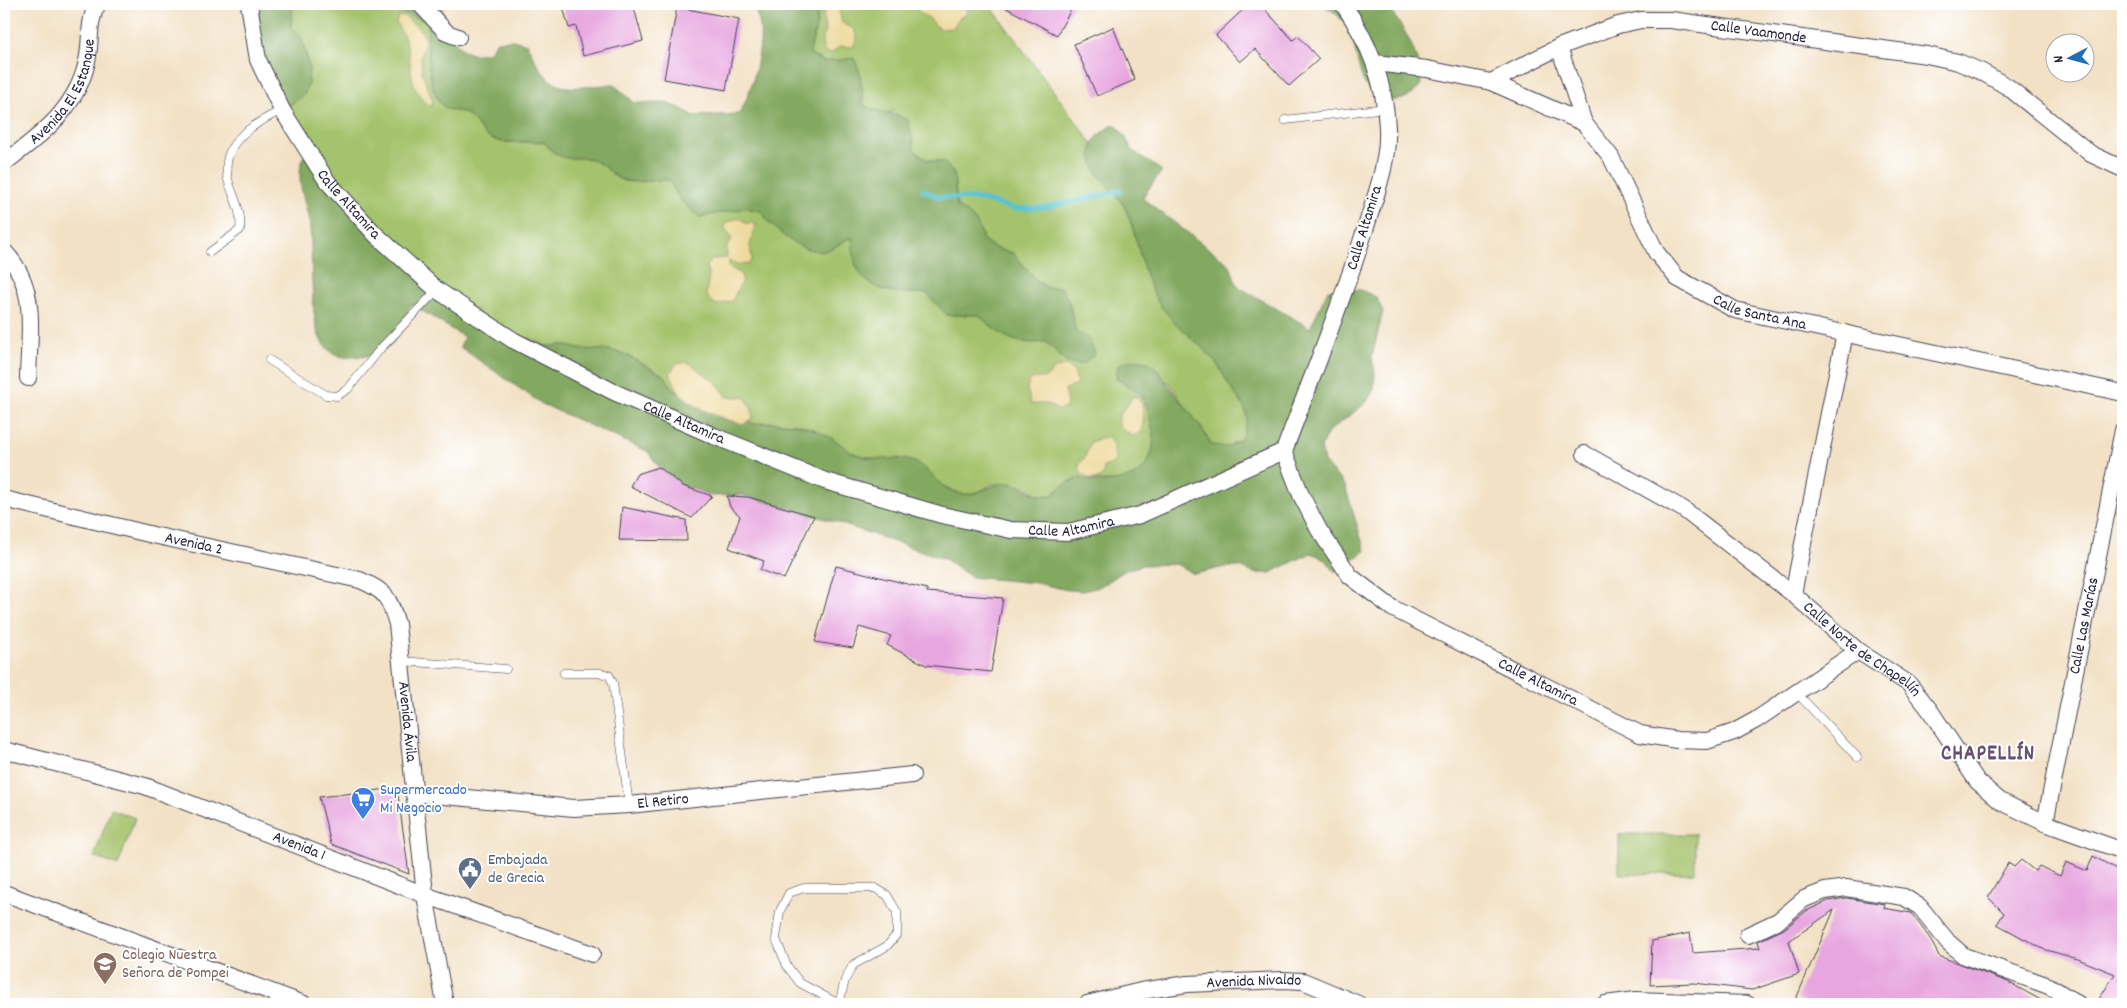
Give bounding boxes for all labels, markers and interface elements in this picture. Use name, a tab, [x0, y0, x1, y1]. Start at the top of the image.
street label: Calle Vaamonde	[1709, 14, 1808, 50]
north arrow	[2044, 32, 2094, 82]
street label: Avenida El Estanque	[24, 38, 101, 151]
text: N	[2049, 55, 2069, 64]
street label: Calle Altamira	[311, 165, 386, 245]
street label: Calle Altamira	[1341, 183, 1389, 273]
street label: Calle Santa Ana	[1708, 288, 1809, 336]
street label: Calle Altamira	[639, 395, 728, 451]
street label: Calle Altamira	[1028, 510, 1117, 544]
street label: Avenida 2	[163, 526, 225, 561]
street label: Calle Las Marías	[2063, 575, 2105, 676]
street label: Calle Norte de Chapellín	[1798, 596, 1927, 702]
street label: Calle Altamira	[1494, 652, 1582, 712]
street label: Avenida Ávila	[391, 680, 423, 763]
district label: CHAPELLÍN	[1941, 740, 2035, 770]
place label: Supermercado Mi Negocio	[380, 779, 467, 820]
supermarket icon: Supermercado Mi Negocio	[350, 786, 376, 820]
street label: El Retiro	[636, 787, 690, 816]
street label: Avenida 1	[269, 825, 329, 867]
place label: Embajada de Grecia	[488, 849, 548, 890]
public building icon: Embajada de Grecia	[457, 856, 483, 890]
place label: Colegio Nuestra Señora de Pompei	[122, 944, 229, 985]
school or university icon: Colegio Nuestra Señora de Pompei	[92, 951, 118, 985]
street label: Avenida Nivaldo	[1206, 968, 1302, 995]

